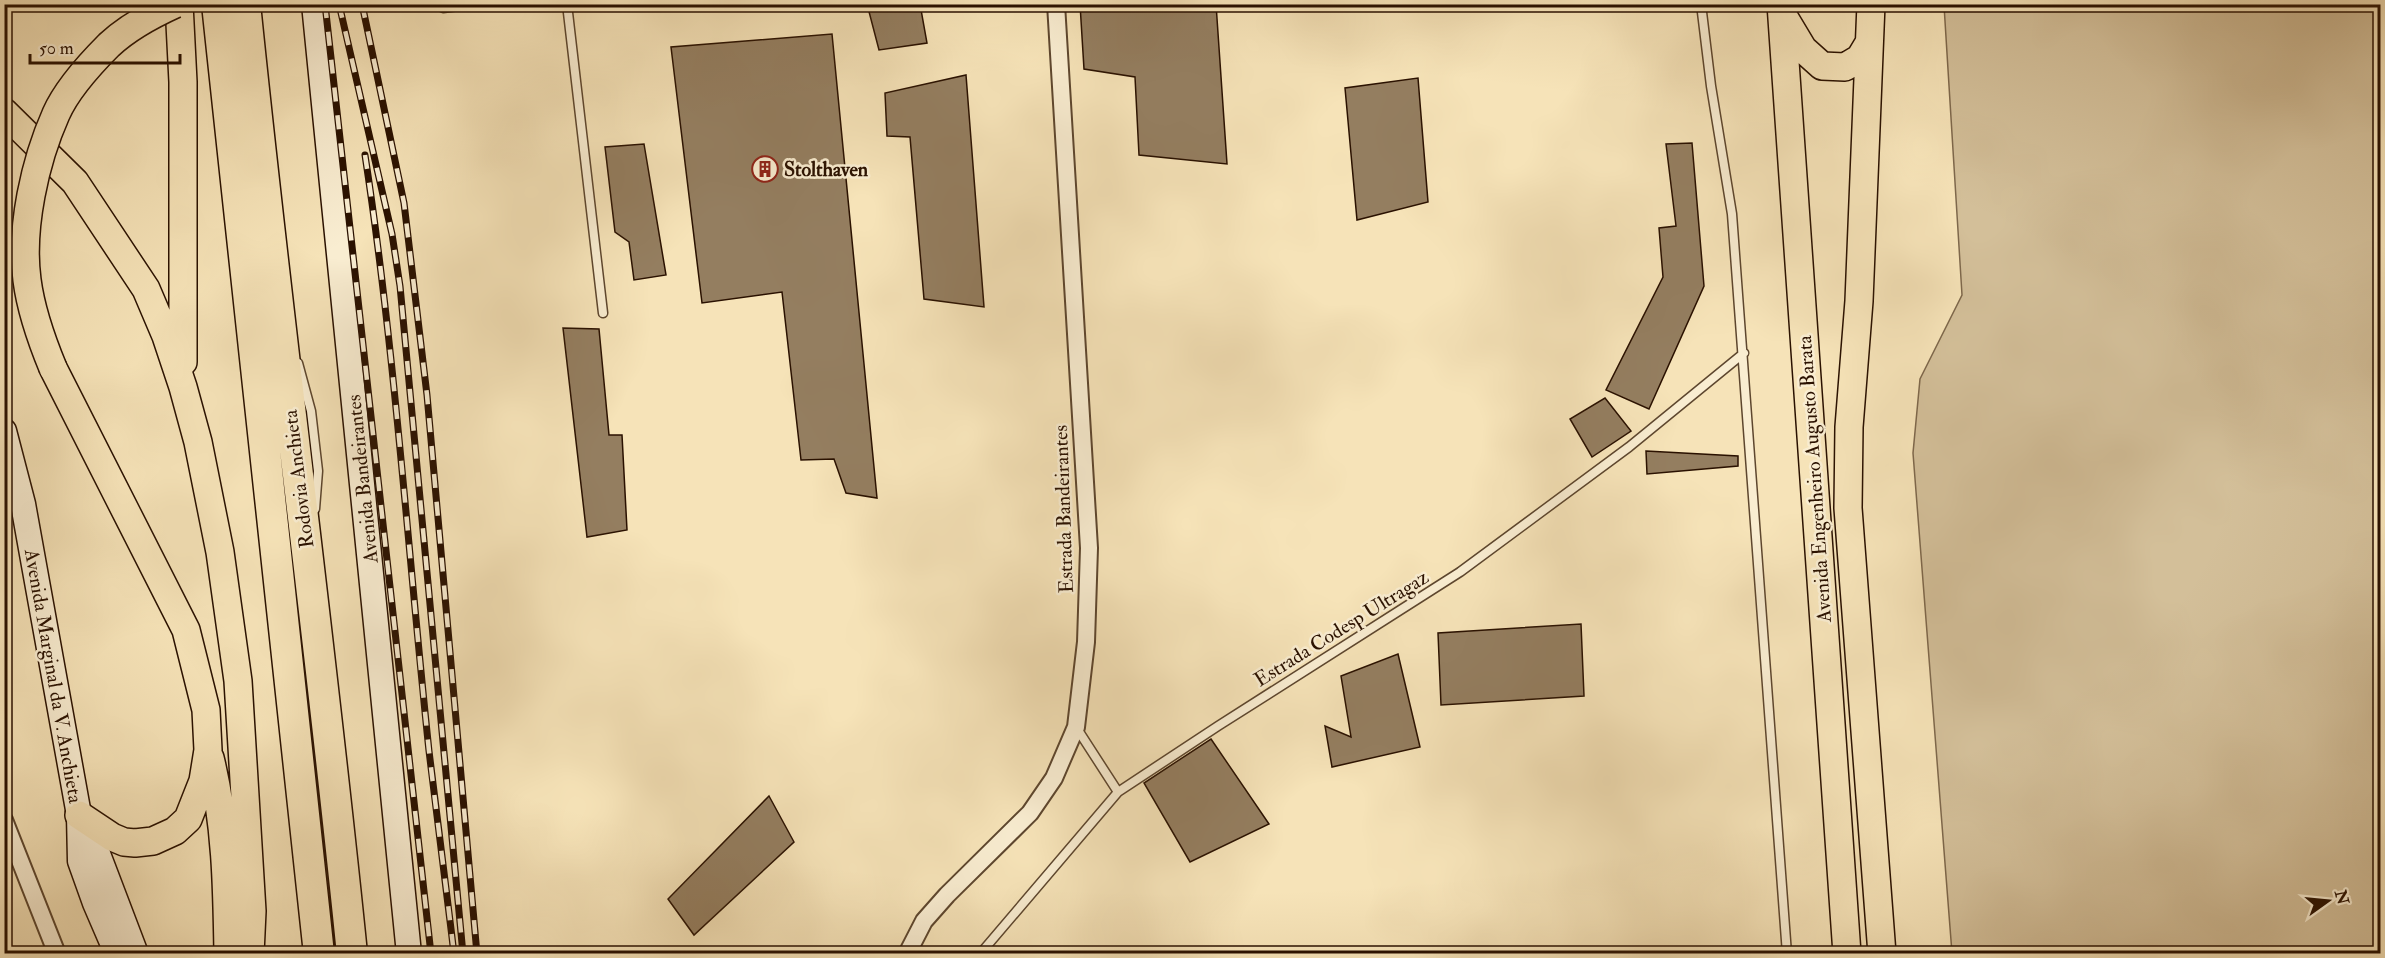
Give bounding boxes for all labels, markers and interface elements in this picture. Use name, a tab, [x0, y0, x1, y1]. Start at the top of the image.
scale bar	[30, 27, 180, 65]
text: 50 m	[39, 37, 74, 60]
building icon: Stolthaven	[750, 154, 780, 184]
place label: Stolthaven	[784, 157, 869, 182]
street label: Avenida Engenheiro Augusto Barata	[1792, 334, 1837, 624]
street label: Avenida Bandeirantes	[341, 393, 384, 566]
street label: Rodovia Anchieta	[278, 408, 319, 550]
street label: Estrada Bandeirantes	[1048, 424, 1079, 594]
street label: Avenida Marginal da V. Anchieta	[19, 546, 88, 806]
street label: Estrada Codesp Ultragaz	[1249, 564, 1434, 693]
north arrow	[2298, 871, 2358, 931]
text: N	[2330, 887, 2353, 908]

